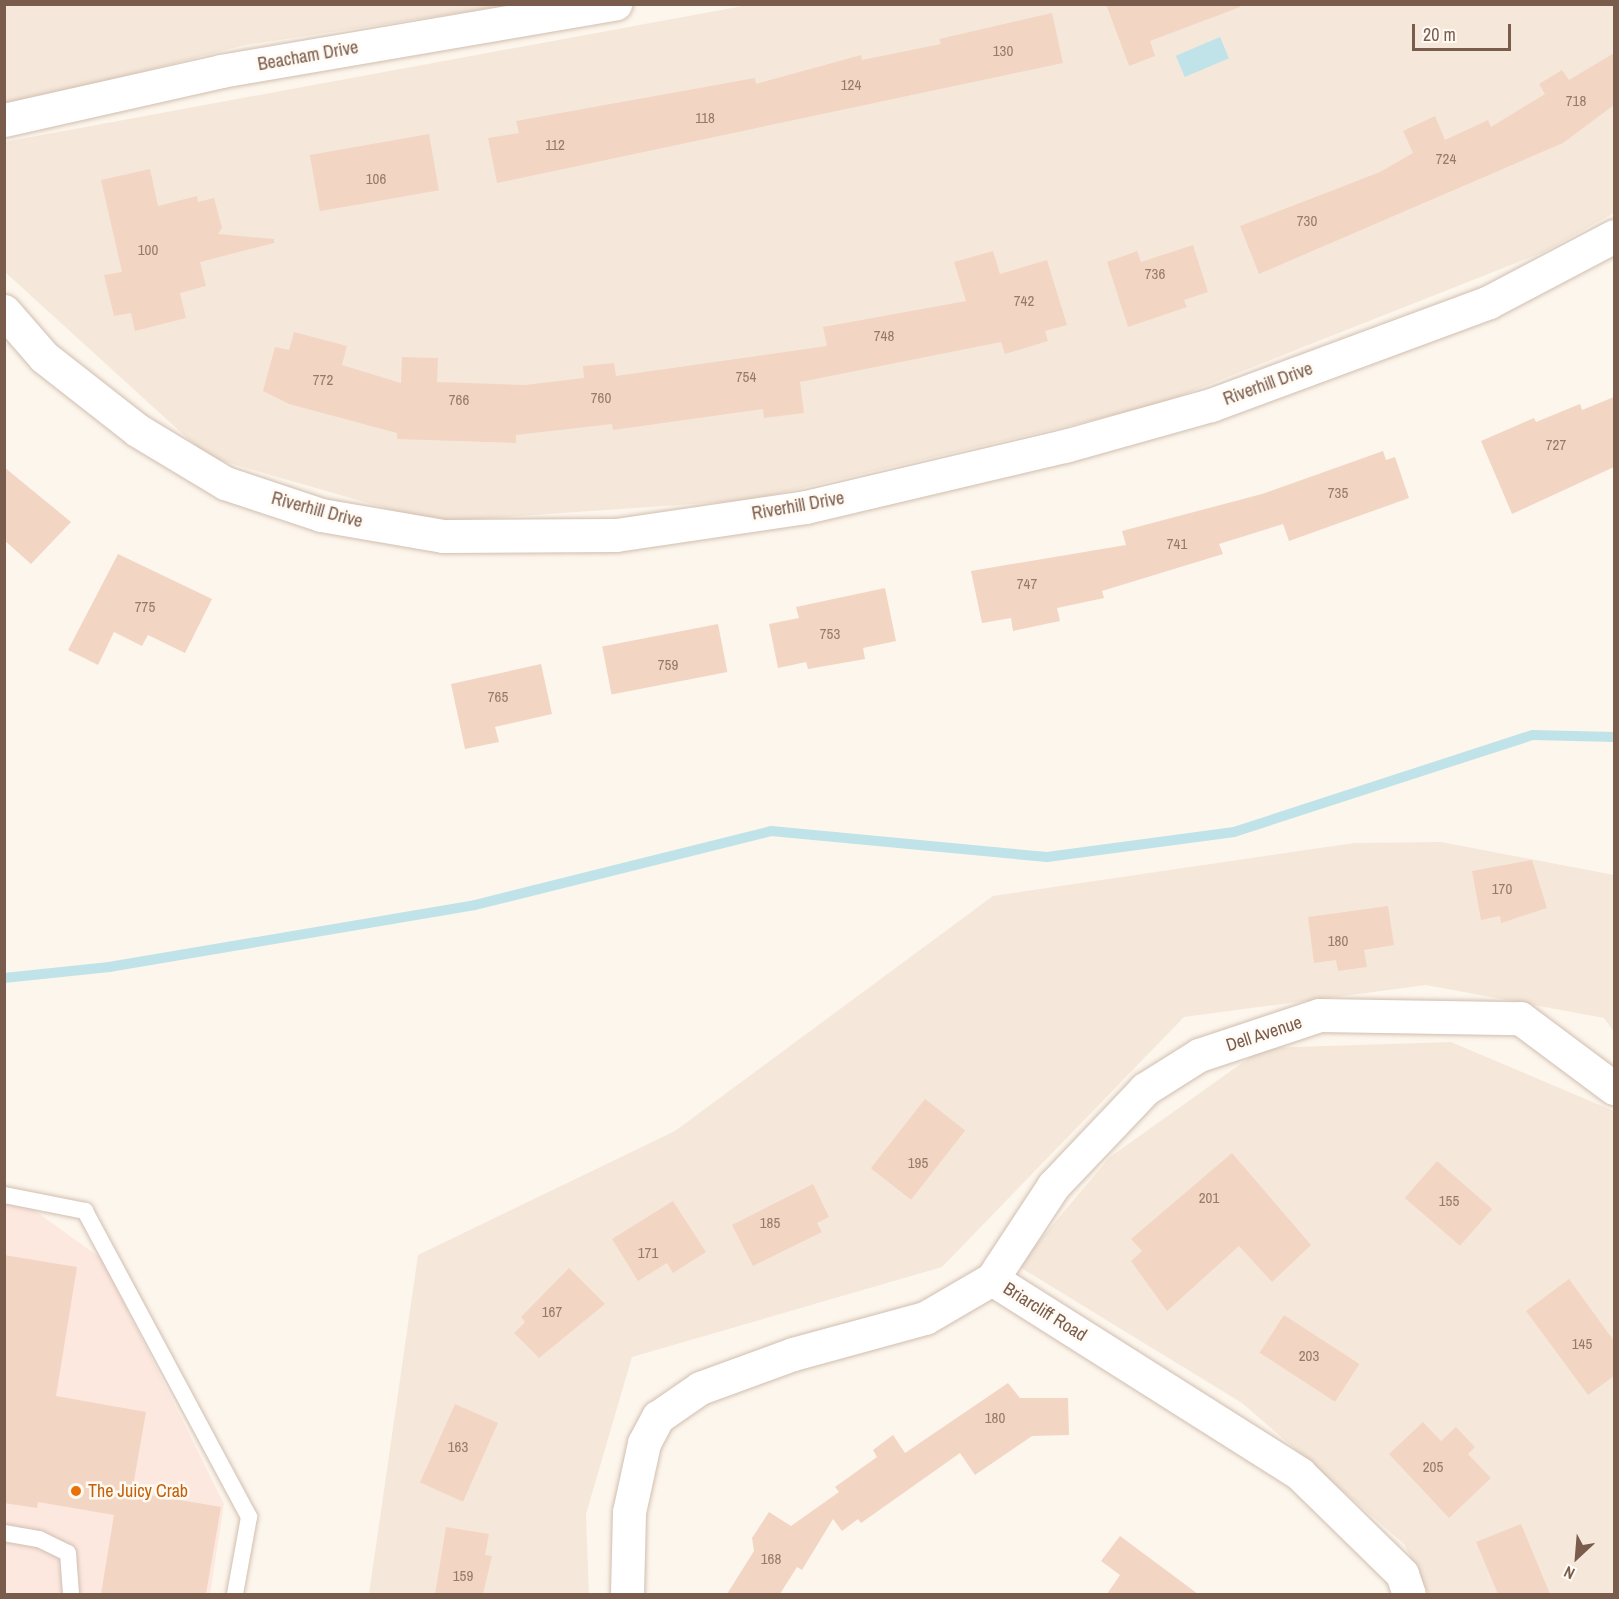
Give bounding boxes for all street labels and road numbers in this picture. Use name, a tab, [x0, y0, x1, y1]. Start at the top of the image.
street label: Beacham Drive	[256, 37, 360, 75]
street label: Riverhill Drive	[1220, 358, 1316, 410]
street label: Riverhill Drive	[269, 487, 365, 533]
street label: Riverhill Drive	[750, 487, 846, 525]
street label: Dell Avenue	[1223, 1011, 1305, 1057]
street label: Briarcliff Road	[999, 1278, 1091, 1346]

